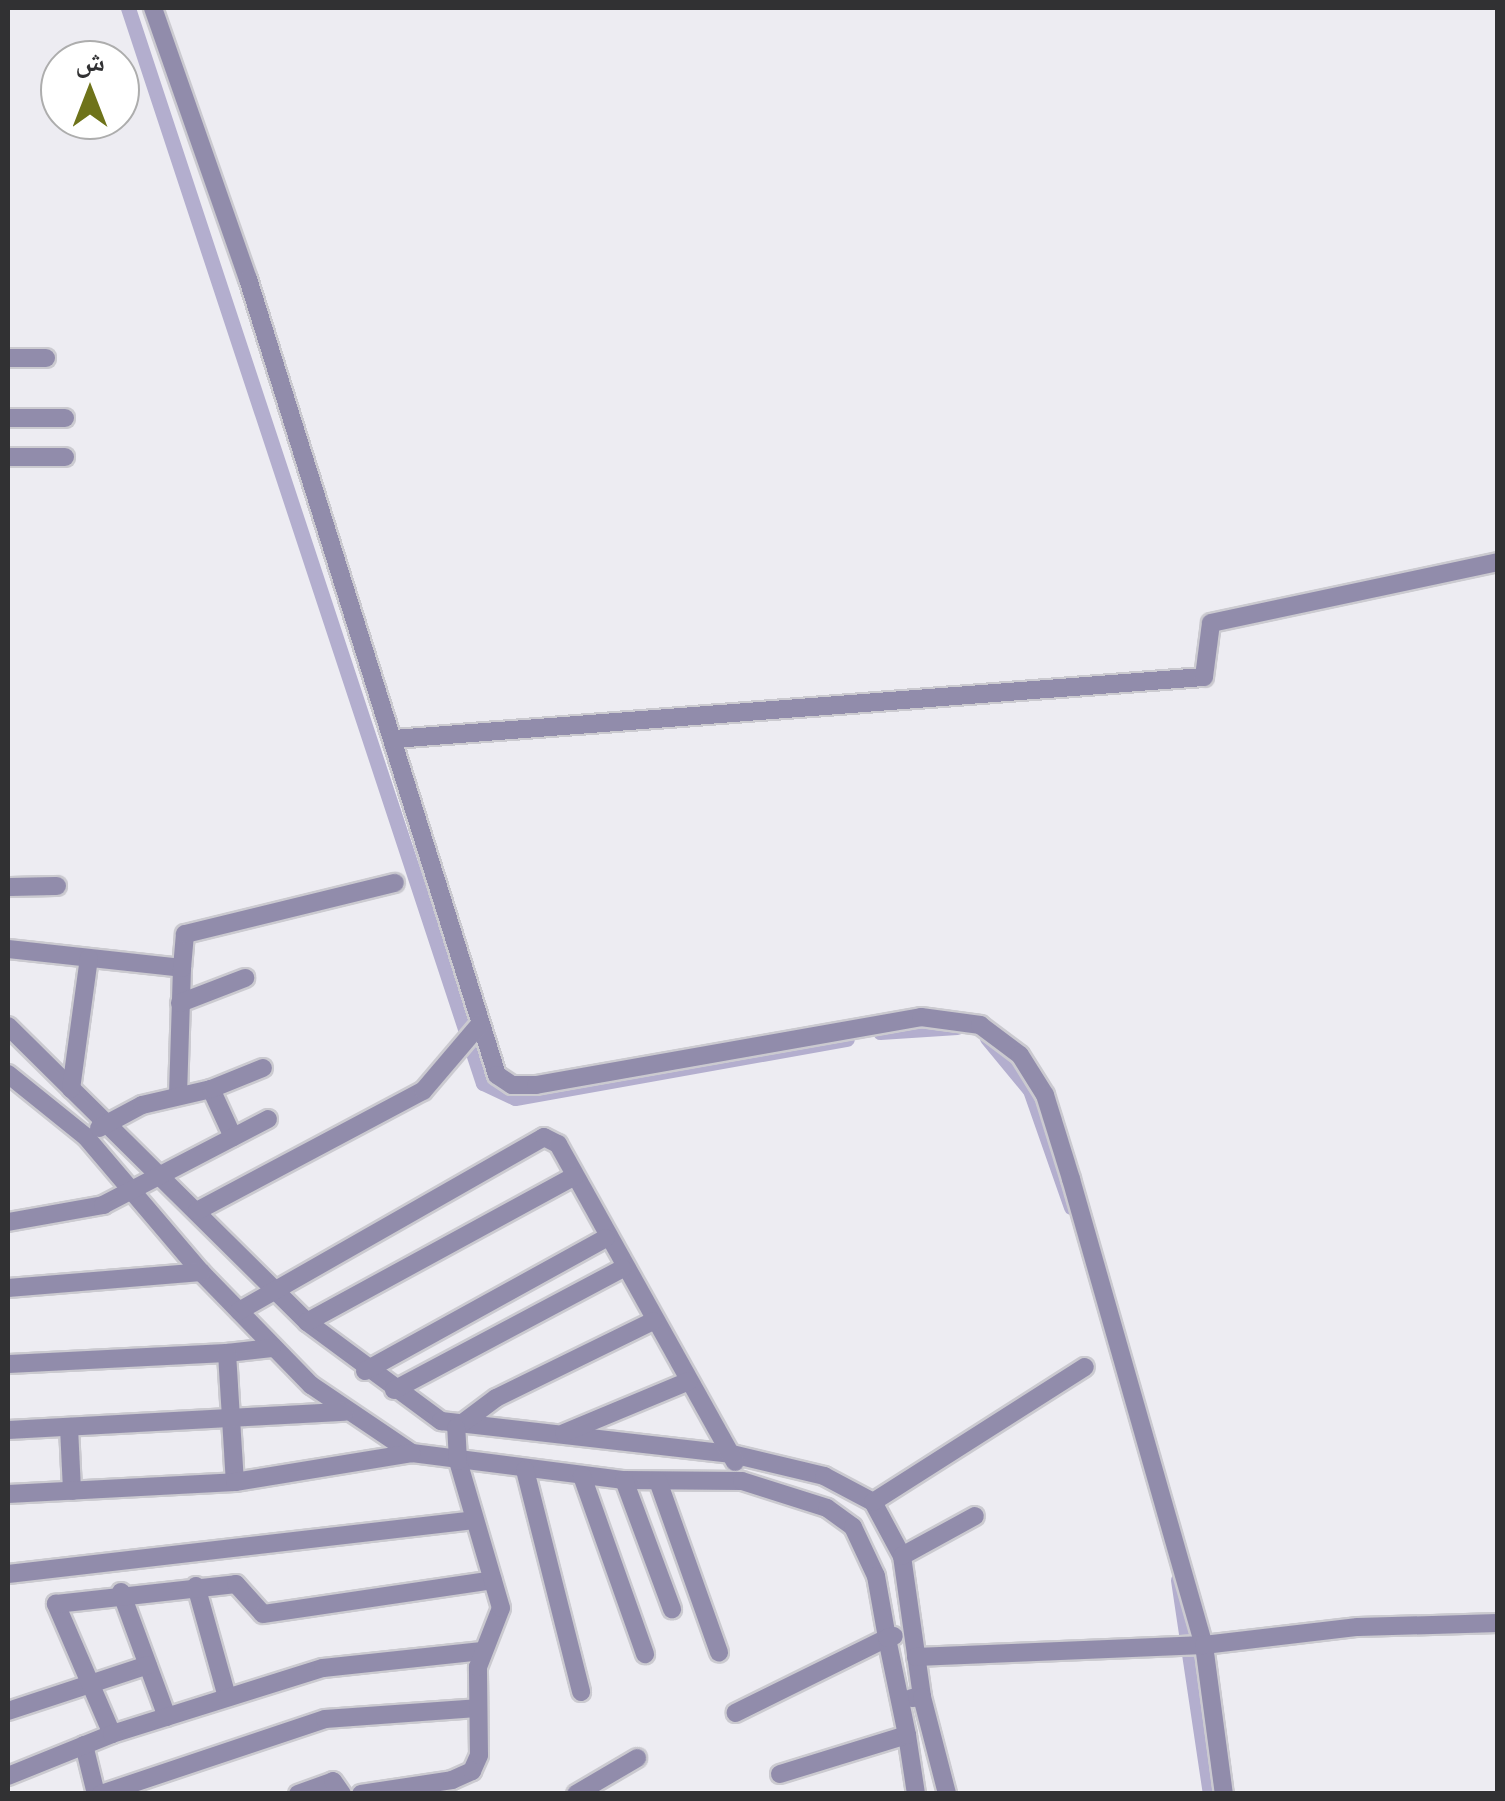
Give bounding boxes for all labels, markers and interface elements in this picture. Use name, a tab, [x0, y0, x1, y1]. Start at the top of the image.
north arrow	[40, 40, 140, 140]
text: ش	[75, 42, 105, 81]

